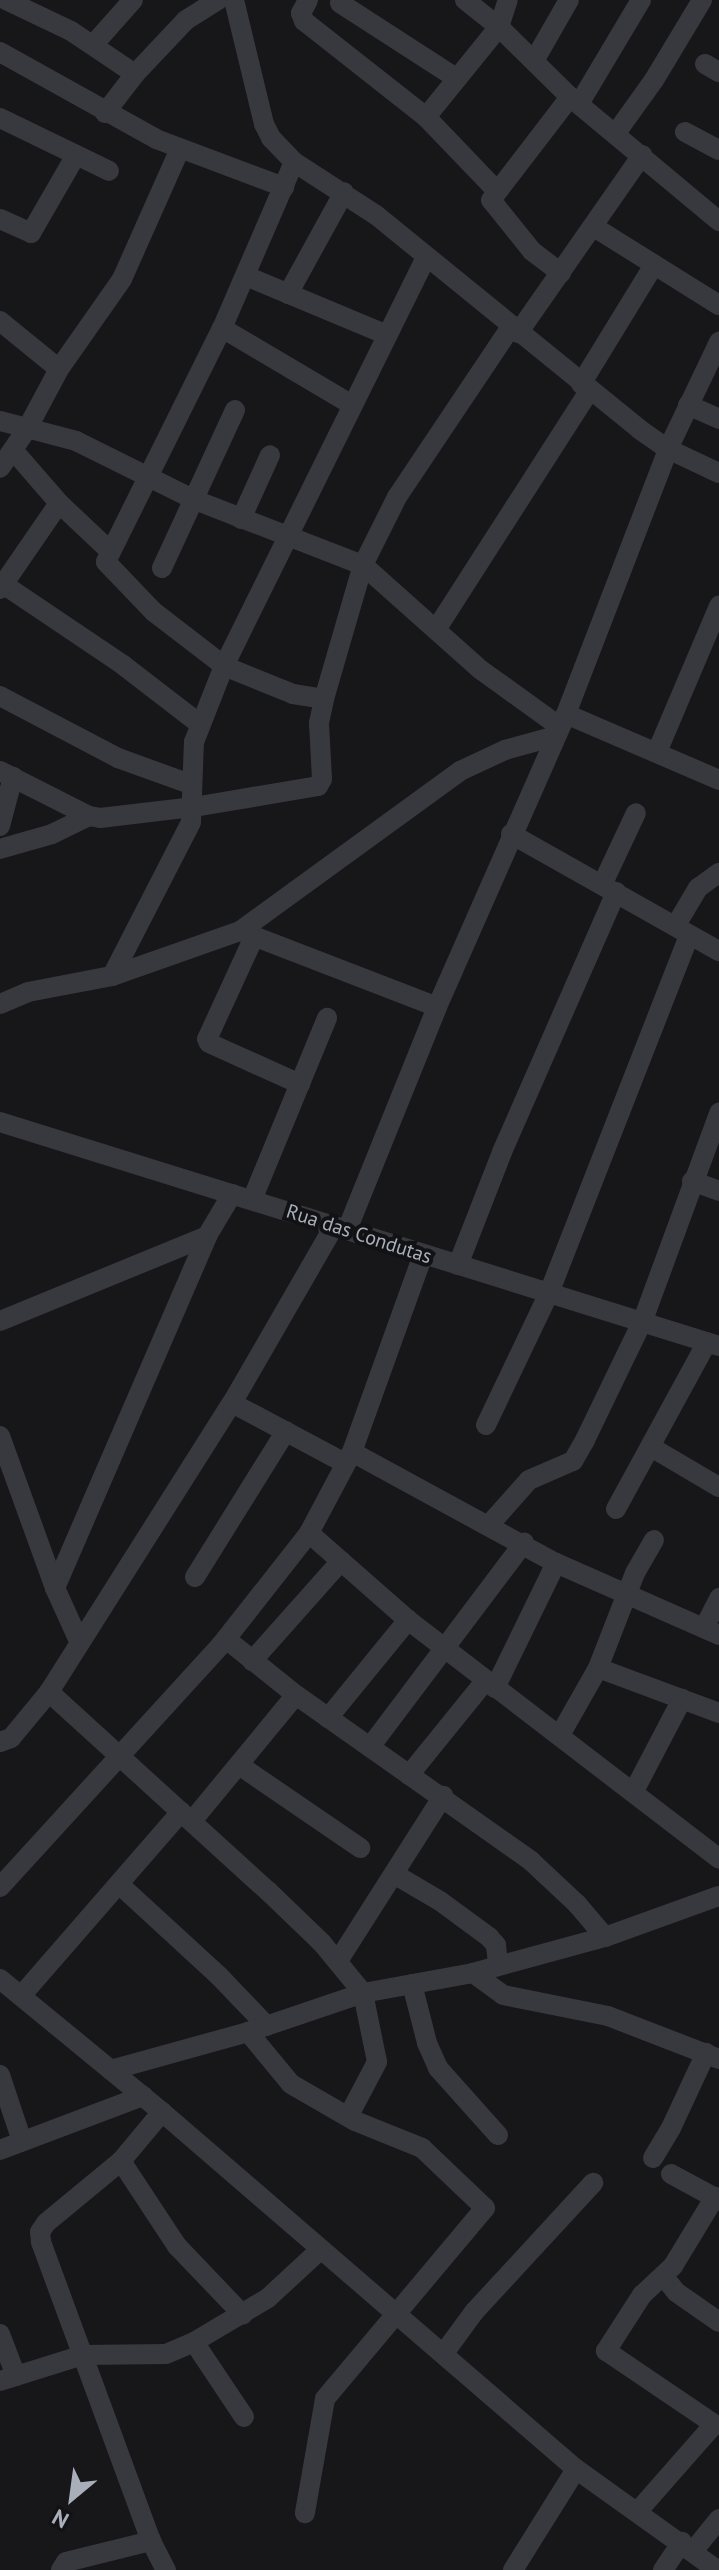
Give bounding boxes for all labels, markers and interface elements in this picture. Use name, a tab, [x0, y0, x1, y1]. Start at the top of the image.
street label: Rua das Condutas	[283, 1199, 435, 1269]
north arrow	[32, 2458, 112, 2538]
text: N	[47, 2503, 73, 2535]

